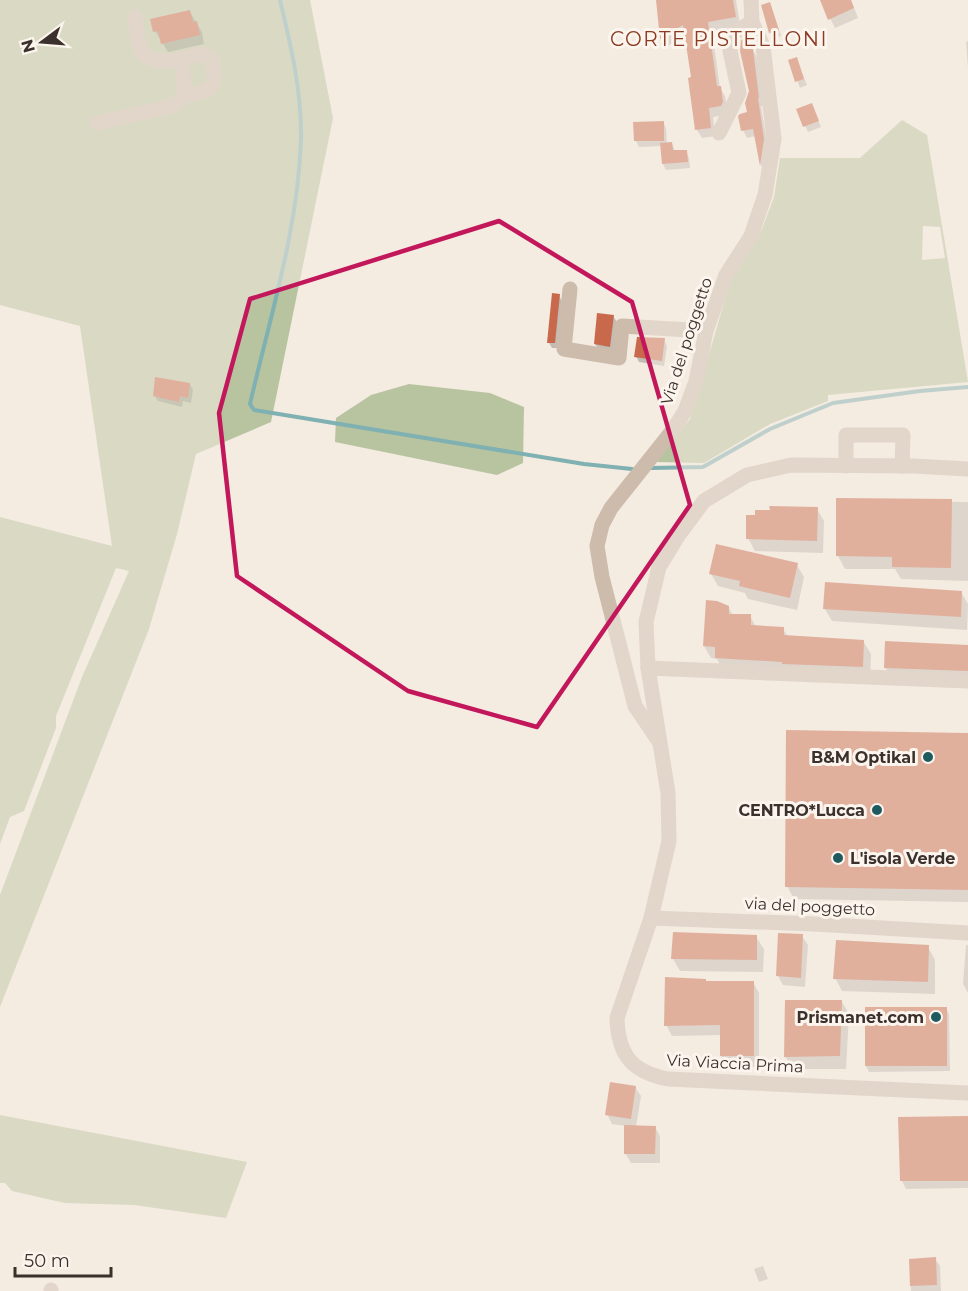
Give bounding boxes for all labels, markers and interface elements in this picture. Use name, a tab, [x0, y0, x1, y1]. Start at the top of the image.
north arrow	[12, 12, 72, 72]
district label: CORTE PISTELLONI	[610, 27, 828, 51]
text: N	[17, 37, 39, 55]
street label: Via del poggetto	[657, 275, 716, 407]
place label: B&M Optikal	[811, 748, 916, 767]
marker: B&M Optikal	[921, 750, 935, 764]
place label: CENTRO*Lucca	[738, 801, 865, 820]
marker: CENTRO*Lucca	[870, 803, 884, 817]
place label: L'isola Verde	[850, 849, 955, 868]
marker: L'isola Verde	[831, 851, 845, 865]
street label: via del poggetto	[744, 894, 876, 919]
place label: Prismanet.com	[797, 1008, 924, 1027]
marker: Prismanet.com	[929, 1010, 943, 1024]
street label: Via Viaccia Prima	[666, 1050, 804, 1077]
scale bar	[15, 1240, 111, 1278]
text: 50 m	[24, 1250, 70, 1272]

